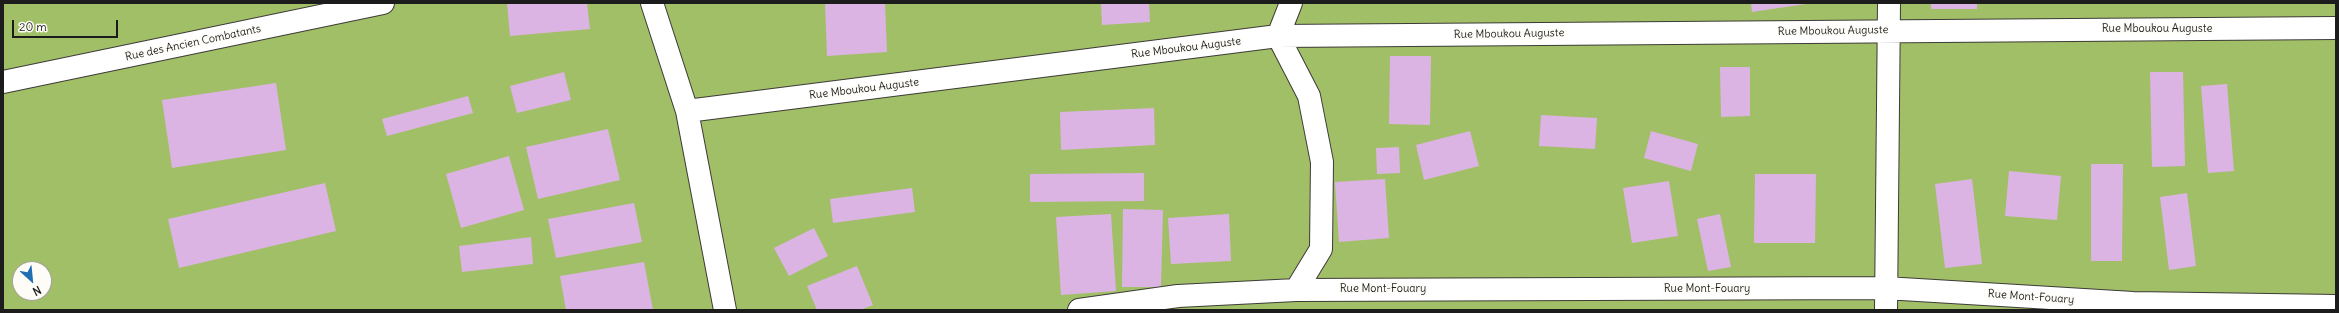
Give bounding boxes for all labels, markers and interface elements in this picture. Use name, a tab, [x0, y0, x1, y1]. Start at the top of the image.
scale bar	[14, 12, 120, 38]
text: 20 m	[19, 19, 47, 34]
street label: Rue des Ancien Combatants	[124, 22, 262, 64]
street label: Rue Mboukou Auguste	[2102, 22, 2212, 36]
street label: Rue Mboukou Auguste	[1778, 23, 1888, 39]
street label: Rue Mboukou Auguste	[1454, 26, 1564, 42]
street label: Rue Mboukou Auguste	[1130, 35, 1242, 61]
street label: Rue Mboukou Auguste	[808, 76, 920, 102]
north arrow	[12, 261, 52, 301]
street label: Rue Mont-Fouary	[1340, 282, 1426, 296]
street label: Rue Mont-Fouary	[1664, 282, 1750, 296]
text: N	[30, 283, 44, 299]
street label: Rue Mont-Fouary	[1987, 287, 2075, 307]

